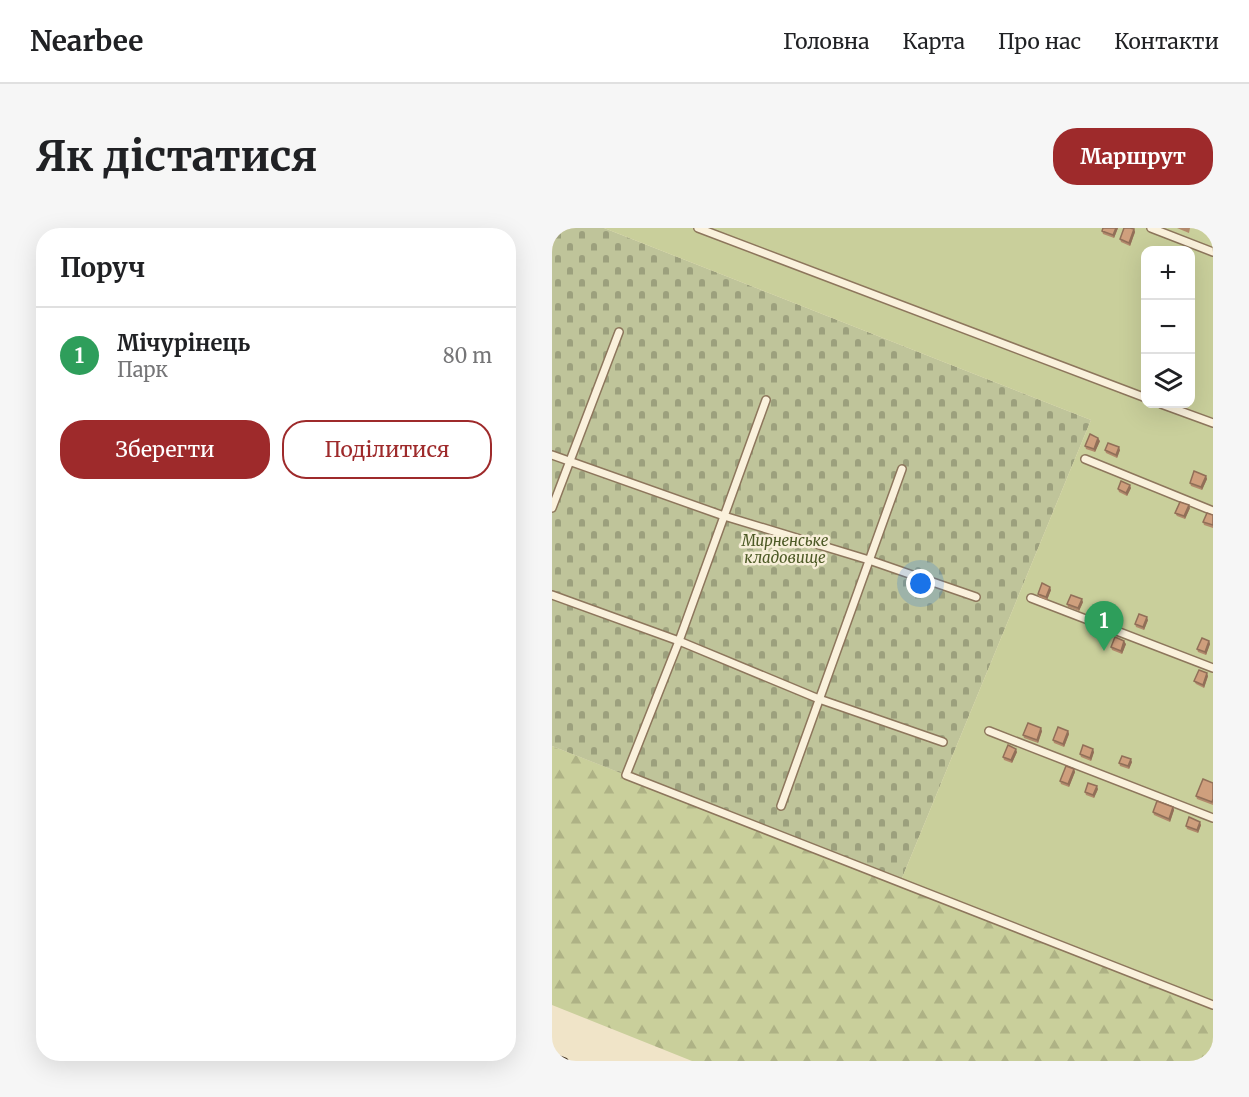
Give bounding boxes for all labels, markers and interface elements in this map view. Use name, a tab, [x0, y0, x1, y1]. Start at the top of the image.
text: Nearbee	[30, 23, 143, 59]
text: Головна	[783, 28, 870, 55]
text: Карта	[903, 28, 965, 55]
text: Про нас	[998, 28, 1081, 55]
text: Контакти	[1114, 28, 1219, 55]
button: Маршрут	[1053, 128, 1213, 185]
text: Як дістатися	[36, 130, 317, 182]
map controls	[1141, 246, 1195, 408]
button: +	[1141, 246, 1195, 300]
text: Поруч	[60, 251, 145, 284]
button: −	[1141, 300, 1195, 354]
text: Мічурінець	[117, 329, 250, 357]
text: 1	[75, 343, 84, 368]
text: 80 m	[443, 343, 492, 368]
button: layers	[1141, 354, 1195, 408]
text: Парк	[117, 357, 168, 382]
button: Зберегти	[60, 420, 270, 479]
button: Поділитися	[282, 420, 492, 479]
park label: Мирненське кладовище	[741, 531, 829, 567]
your location	[906, 569, 935, 598]
pin: 1	[1084, 602, 1124, 651]

